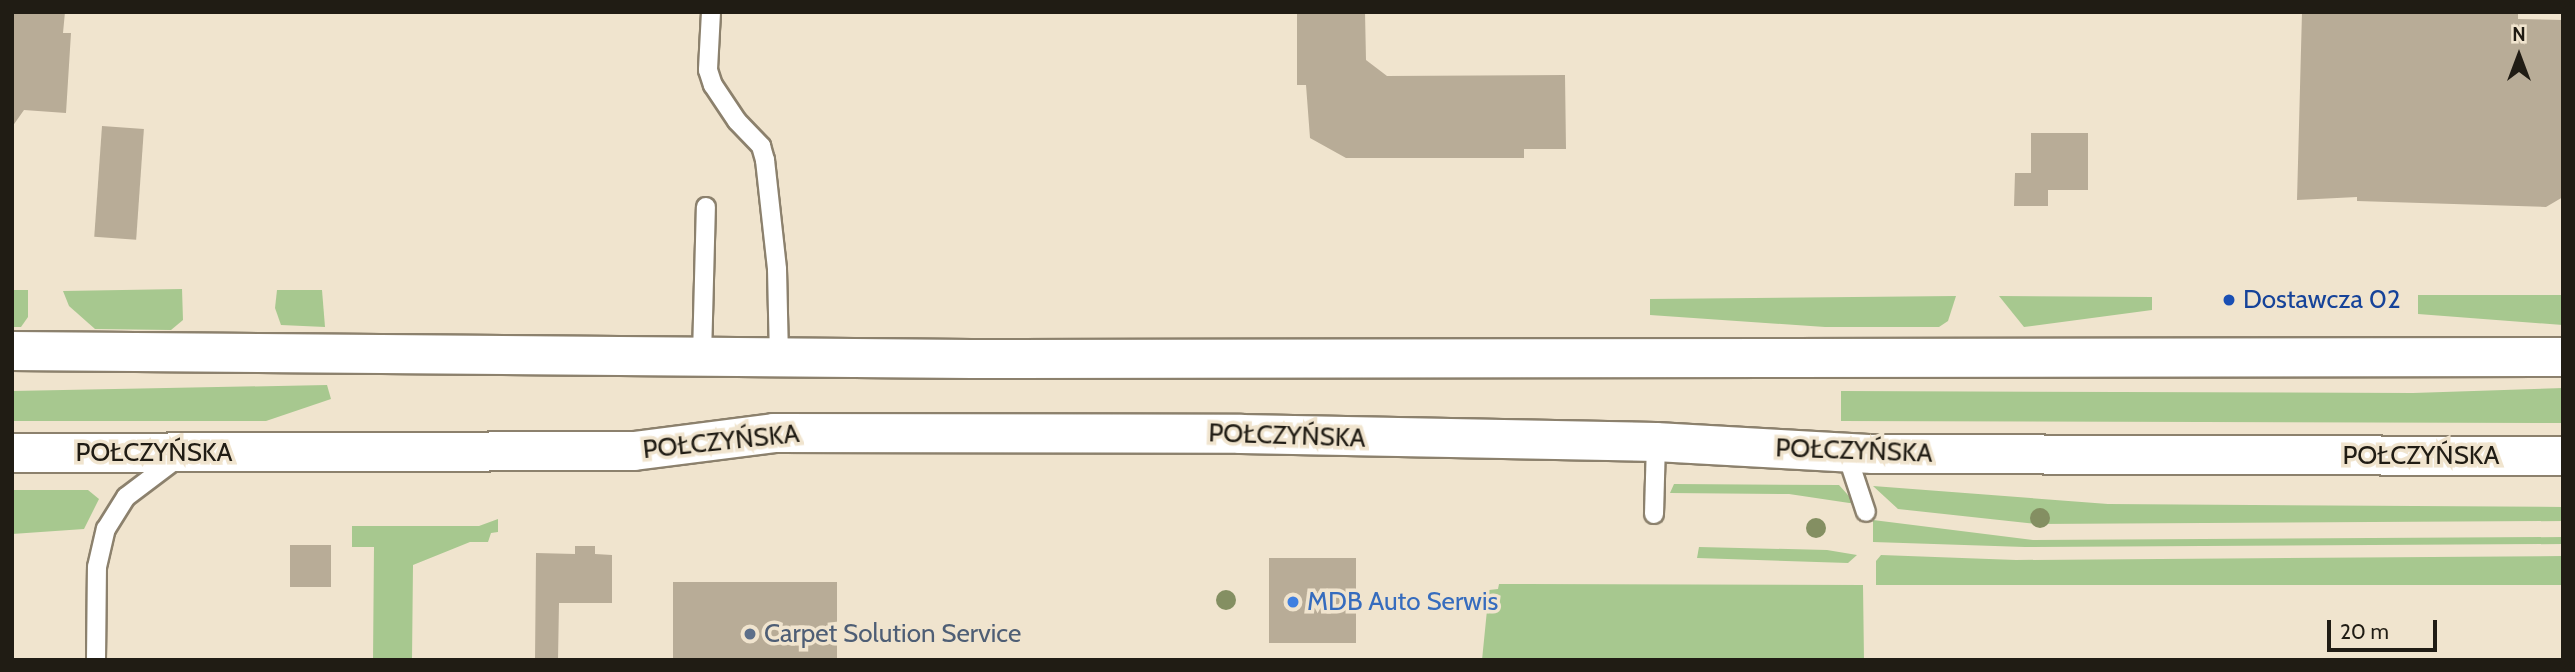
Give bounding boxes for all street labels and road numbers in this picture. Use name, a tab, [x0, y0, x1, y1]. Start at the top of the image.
street label: POŁCZYŃSKA	[641, 418, 801, 466]
street label: POŁCZYŃSKA	[1208, 418, 1366, 454]
street label: POŁCZYŃSKA	[1775, 433, 1933, 469]
street label: POŁCZYŃSKA	[75, 437, 233, 469]
street label: POŁCZYŃSKA	[2342, 440, 2500, 472]

